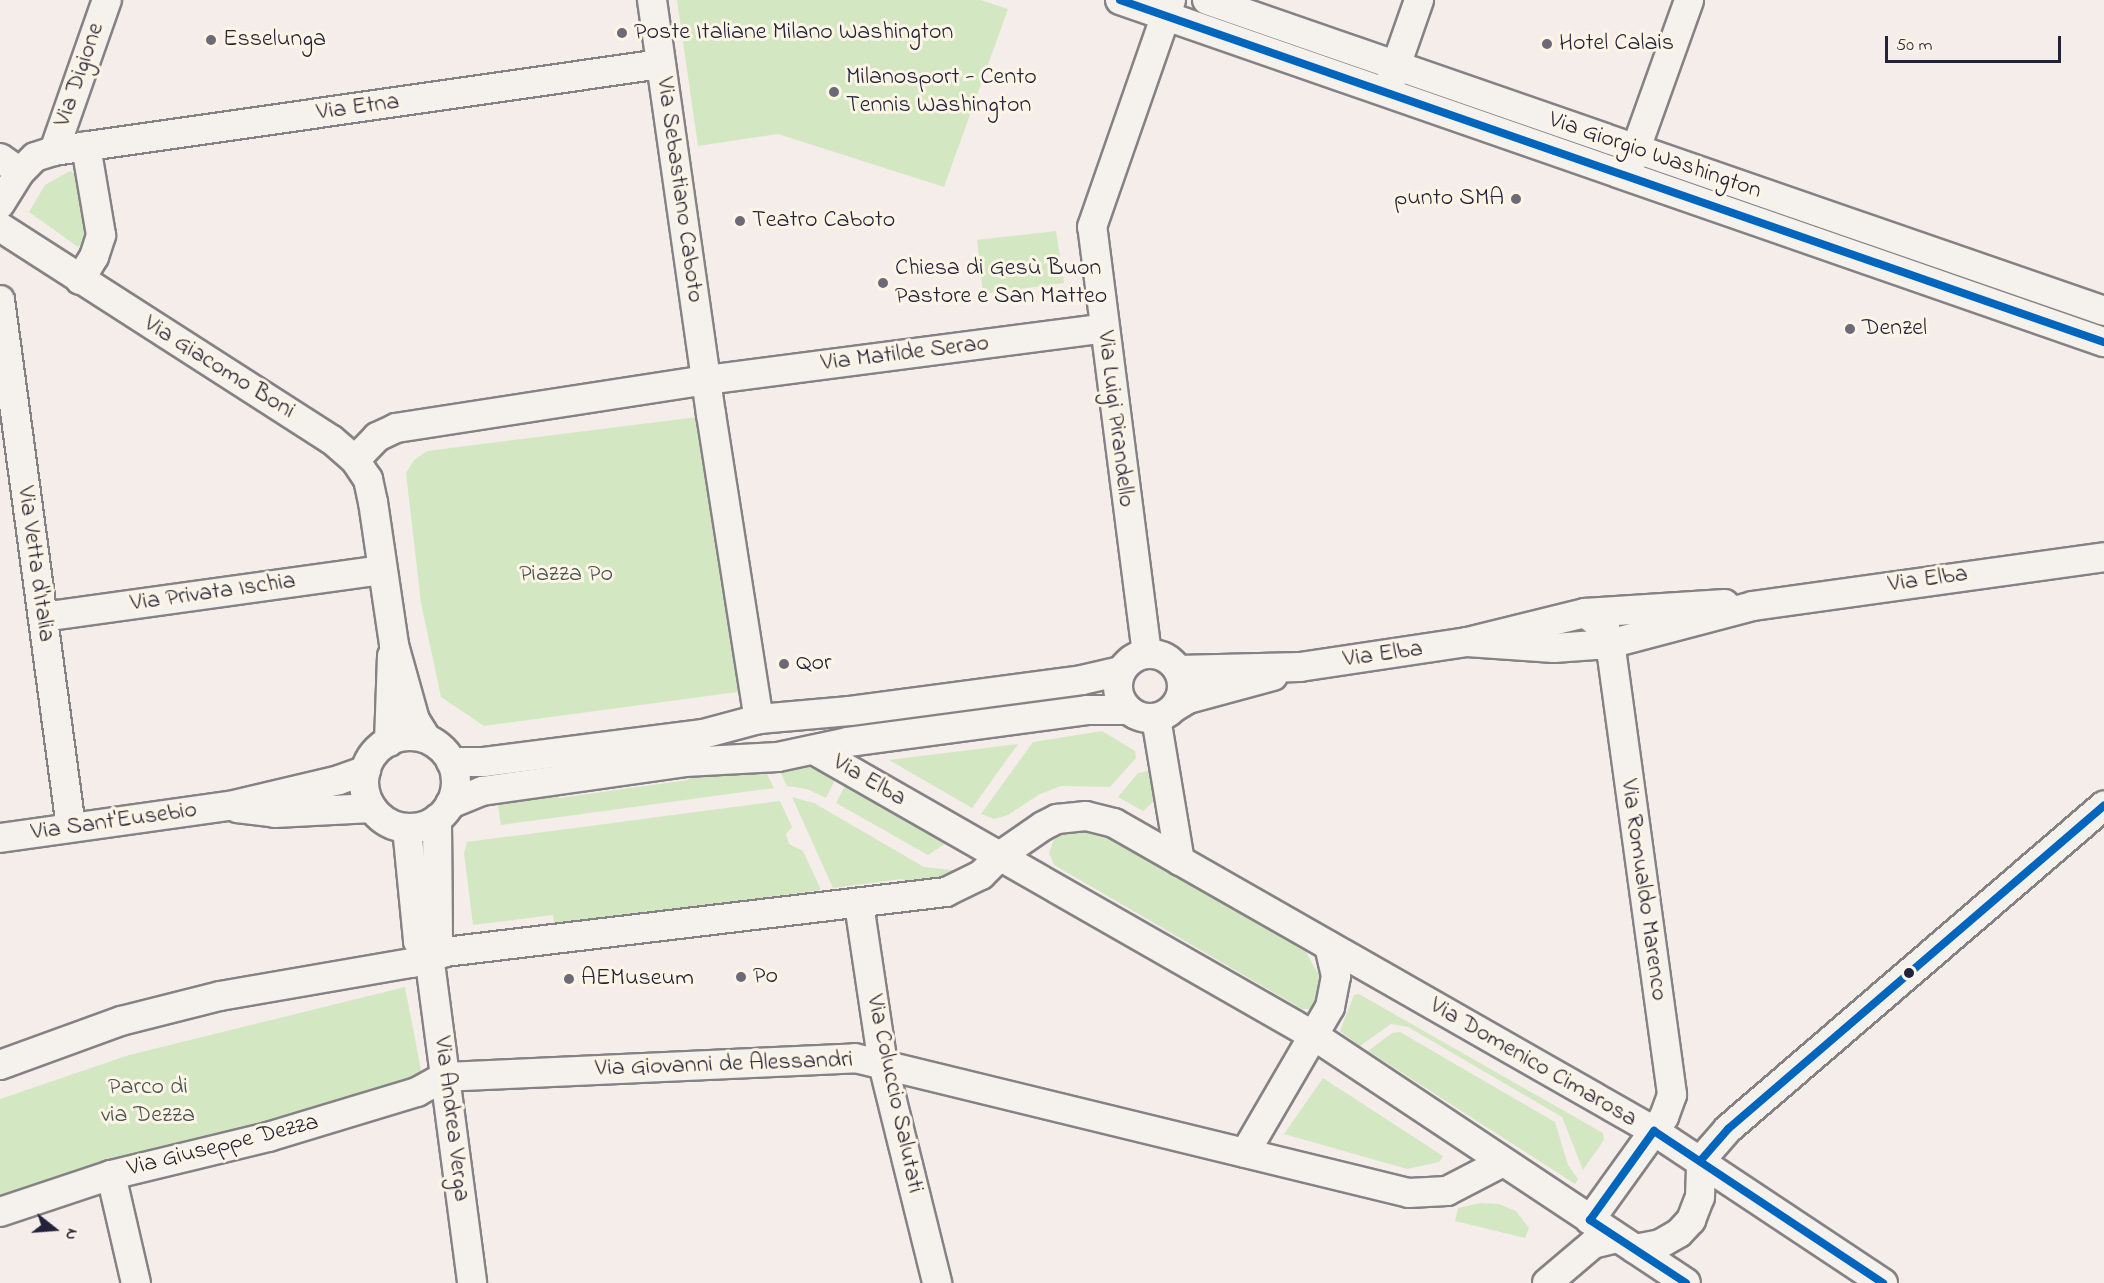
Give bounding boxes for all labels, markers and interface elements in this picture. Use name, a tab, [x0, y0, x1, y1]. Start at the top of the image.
street label: Via Digione	[49, 19, 111, 131]
place label: Poste Italiane Milano Washington	[634, 19, 953, 47]
scale bar	[1888, 24, 2064, 62]
place label: Esselunga	[223, 26, 326, 54]
marker: Poste Italiane Milano Washington	[615, 26, 629, 40]
place label: Hotel Calais	[1559, 30, 1674, 58]
marker: Esselunga	[204, 33, 218, 47]
text: 50 m	[1896, 33, 1933, 59]
marker: Hotel Calais	[1540, 37, 1554, 51]
place label: Milanosport - Cento Tennis Washington	[846, 64, 1037, 120]
street label: Via Sebastiano Caboto	[649, 75, 709, 305]
marker: Milanosport - Cento Tennis Washington	[827, 85, 841, 99]
street label: Via Etna	[315, 88, 401, 128]
street label: Via Giorgio Washington	[1545, 106, 1765, 206]
place label: punto SMA	[1394, 185, 1504, 213]
marker: punto SMA	[1509, 192, 1523, 206]
place label: Teatro Caboto	[752, 207, 895, 235]
marker: Teatro Caboto	[733, 214, 747, 228]
place label: Chiesa di Gesù Buon Pastore e San Matteo	[895, 255, 1107, 311]
marker: Chiesa di Gesù Buon Pastore e San Matteo	[876, 276, 890, 290]
street label: Via Giacomo Boni	[138, 310, 300, 426]
place label: Denzel	[1862, 315, 1927, 343]
marker: Denzel	[1843, 322, 1857, 336]
street label: Via Matilde Serao	[819, 329, 991, 379]
street label: Via Luigi Pirandello	[1090, 329, 1140, 509]
street label: Via Vetta d'Italia	[10, 484, 60, 644]
street label: Via Elba	[1886, 560, 1970, 600]
park label: Piazza Po	[519, 561, 613, 589]
street label: Via Privata Ischia	[129, 567, 297, 619]
street label: Via Elba	[1341, 635, 1425, 675]
place label: Qor	[796, 650, 831, 678]
marker: Qor	[777, 657, 791, 671]
street label: Via Elba	[827, 749, 911, 813]
street label: Via Romualdo Marenco	[1613, 777, 1673, 1003]
street label: Via Sant'Eusebio	[29, 796, 199, 848]
place label: Po	[753, 963, 778, 991]
place label: AEMuseum	[581, 965, 694, 993]
unlabelled marker	[1903, 967, 1915, 979]
marker: Po	[734, 970, 748, 984]
marker: AEMuseum	[562, 972, 576, 986]
street label: Via Coluccio Salutati	[859, 992, 929, 1196]
street label: Via Domenico Cimarosa	[1424, 992, 1642, 1134]
street label: Via Andrea Verga	[427, 1035, 475, 1203]
street label: Via Giovanni de Alessandri	[595, 1046, 853, 1084]
park label: Parco di via Dezza	[101, 1074, 195, 1130]
street label: Via Giuseppe Dezza	[124, 1108, 322, 1184]
north arrow	[24, 1199, 84, 1259]
text: N	[58, 1226, 84, 1243]

